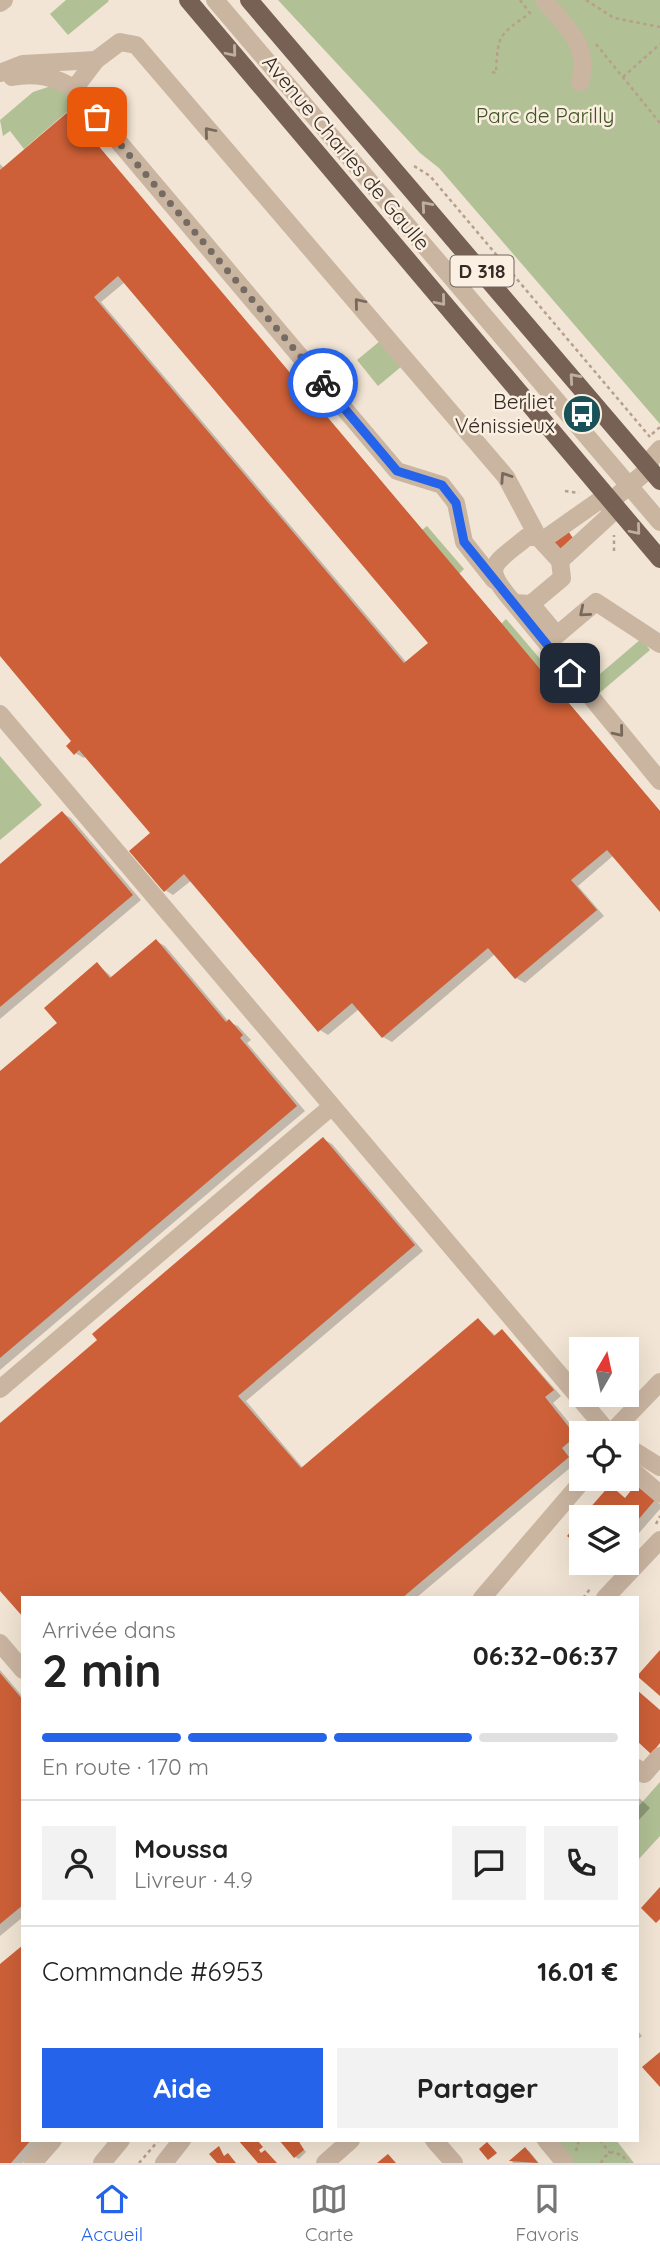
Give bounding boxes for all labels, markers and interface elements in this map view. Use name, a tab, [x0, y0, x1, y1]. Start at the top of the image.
one-way arrow	[224, 44, 236, 57]
street label: Avenue Charles de Gaulle	[257, 49, 436, 255]
pin	[67, 87, 127, 147]
icon: bag	[78, 98, 116, 136]
park label: Parc de Parilly	[476, 102, 614, 128]
one-way arrow	[205, 127, 217, 140]
one-way arrow	[422, 201, 434, 214]
road number: D 318	[450, 256, 514, 286]
one-way arrow	[433, 293, 445, 306]
one-way arrow	[355, 299, 367, 312]
courier	[288, 348, 358, 418]
icon: bike	[304, 364, 342, 402]
one-way arrow	[570, 374, 582, 387]
place label: Berliet Vénissieux	[455, 388, 555, 438]
bus stop icon: Berliet Vénissieux	[561, 393, 603, 435]
one-way arrow	[501, 472, 513, 485]
one-way arrow	[628, 522, 640, 535]
one-way arrow	[579, 604, 592, 616]
pin	[540, 643, 600, 703]
icon: home	[551, 654, 589, 692]
one-way arrow	[611, 724, 624, 736]
north arrow	[569, 1337, 639, 1407]
map controls	[569, 1337, 639, 1575]
button: locate	[569, 1421, 639, 1491]
button: layers	[569, 1505, 639, 1575]
text: Arrivée dans	[42, 1615, 176, 1644]
text: 06:32–06:37	[473, 1639, 618, 1672]
text: 2 min	[42, 1641, 162, 1699]
text: En route · 170 m	[42, 1752, 209, 1781]
button: person	[42, 1826, 116, 1900]
button: chat	[452, 1826, 526, 1900]
button: phone	[544, 1826, 618, 1900]
text: Moussa	[134, 1832, 228, 1865]
text: Livreur · 4.9	[134, 1865, 253, 1894]
text: Commande #6953	[42, 1955, 264, 1988]
text: 16.01 €	[537, 1955, 618, 1988]
button: Aide	[42, 2048, 323, 2128]
button: Partager	[337, 2048, 618, 2128]
tab: Accueil	[81, 2180, 143, 2246]
tab: Carte	[305, 2180, 353, 2246]
tab: Favoris	[516, 2180, 579, 2246]

